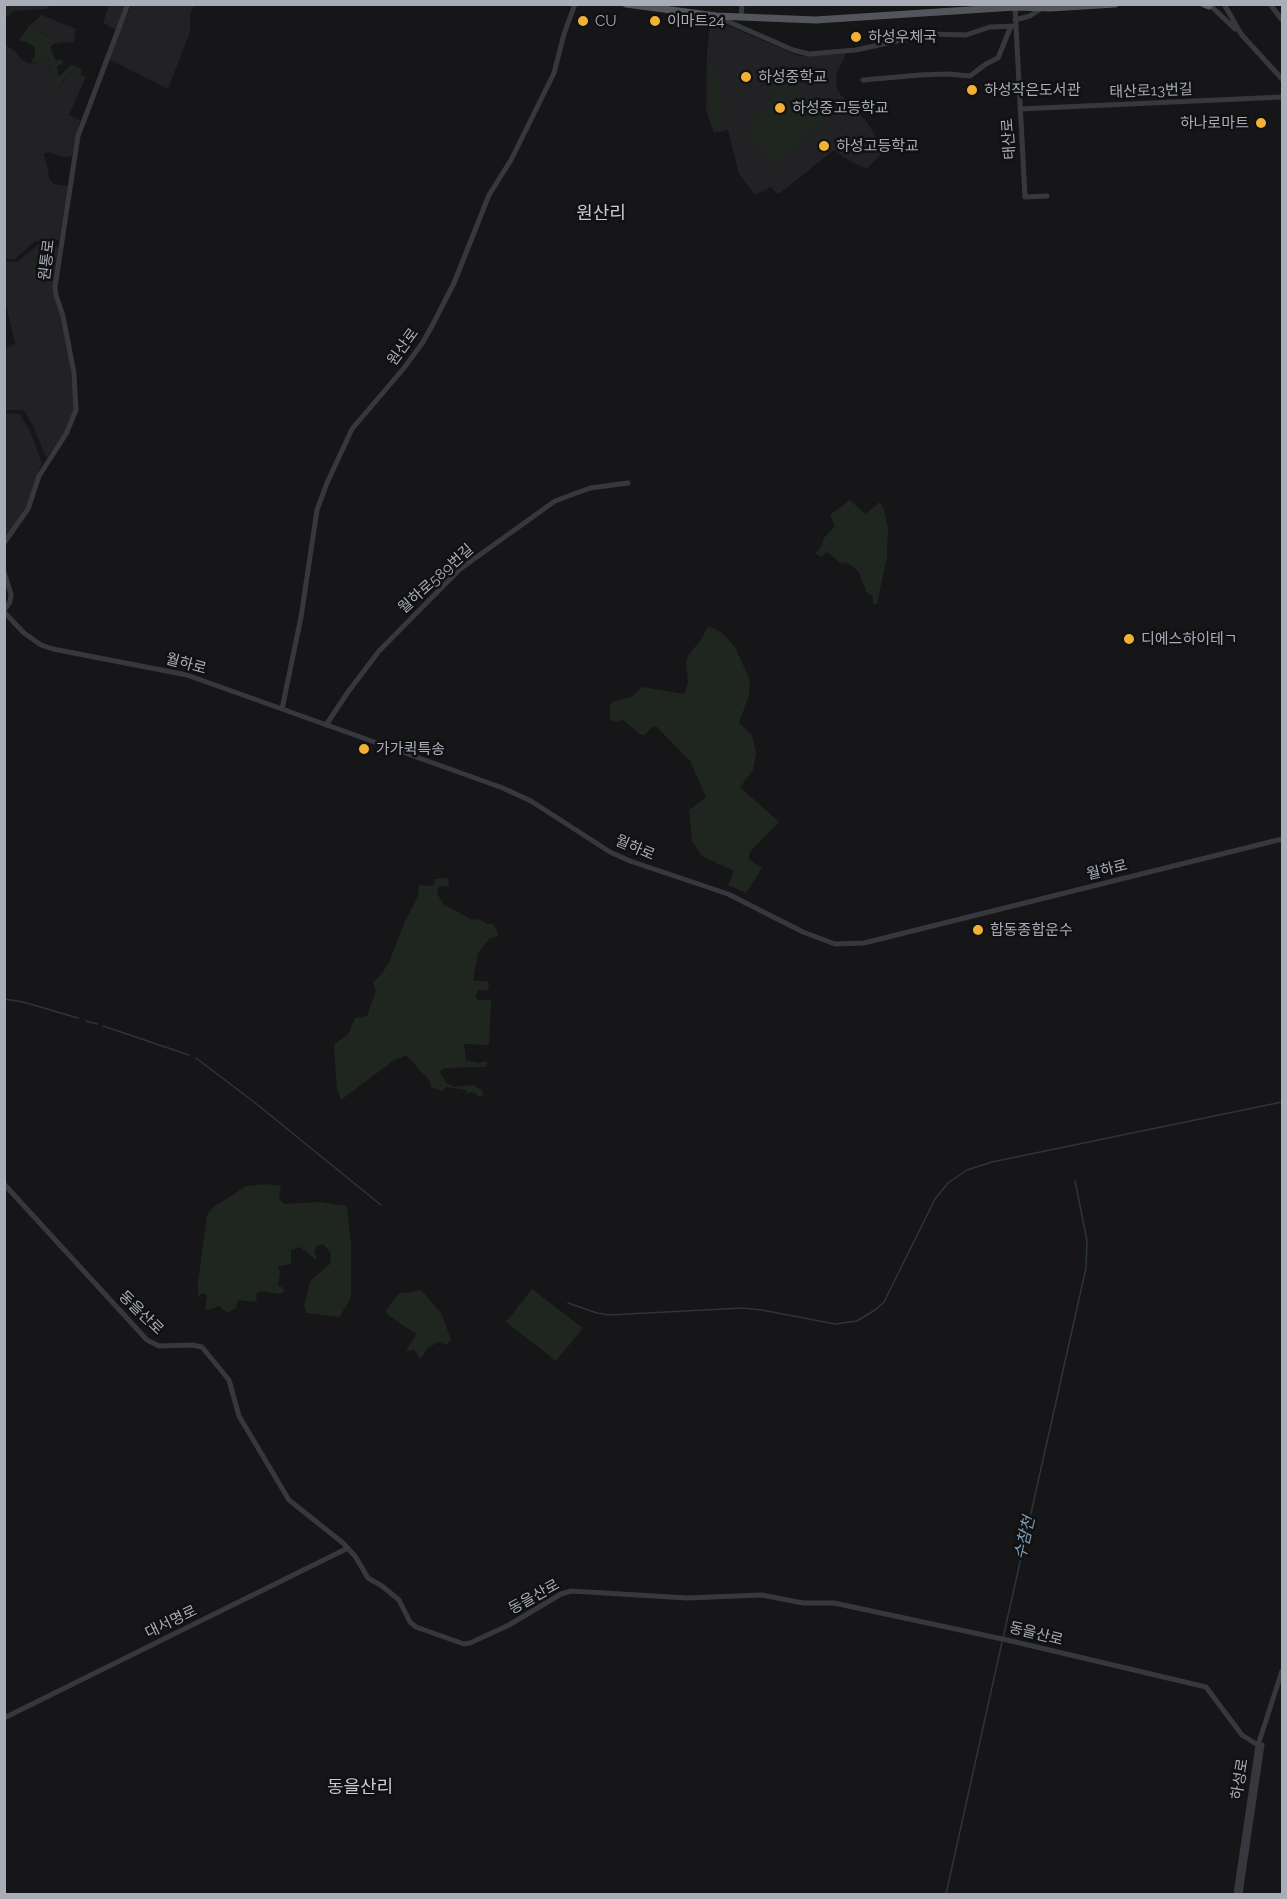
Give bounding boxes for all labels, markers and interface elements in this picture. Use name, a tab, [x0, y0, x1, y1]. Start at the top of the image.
place label: CU	[595, 12, 617, 30]
place label: 이마트24	[667, 12, 724, 30]
marker: CU	[576, 14, 590, 28]
marker: 이마트24	[648, 14, 662, 28]
place label: 하성우체국	[868, 28, 937, 46]
marker: 하성우체국	[849, 30, 863, 44]
place label: 하성중학교	[758, 68, 827, 86]
marker: 하성중학교	[739, 70, 753, 84]
place label: 하성작은도서관	[984, 81, 1081, 99]
street label: 태산로13번길	[1109, 81, 1193, 101]
marker: 하성작은도서관	[965, 83, 979, 97]
place label: 하성중고등학교	[792, 99, 889, 117]
marker: 하성중고등학교	[773, 101, 787, 115]
place label: 하나로마트	[1180, 114, 1249, 132]
marker: 하나로마트	[1254, 116, 1268, 130]
street label: 태산로	[999, 118, 1019, 160]
place label: 하성고등학교	[836, 137, 919, 155]
marker: 하성고등학교	[817, 139, 831, 153]
district label: 원산리	[576, 203, 626, 225]
street label: 원통로	[36, 238, 58, 282]
street label: 원산로	[384, 325, 422, 369]
street label: 월하로589번길	[395, 541, 477, 617]
place label: 디에스하이테ㄱ	[1141, 630, 1238, 648]
marker: 디에스하이테ㄱ	[1122, 632, 1136, 646]
street label: 월하로	[164, 650, 208, 678]
place label: 가가퀵특송	[376, 740, 445, 758]
marker: 가가퀵특송	[357, 742, 371, 756]
street label: 월하로	[612, 832, 658, 864]
street label: 월하로	[1085, 856, 1129, 884]
place label: 합동종합운수	[990, 921, 1073, 939]
marker: 합동종합운수	[971, 923, 985, 937]
street label: 동을산로	[115, 1287, 167, 1339]
water label: 수참천	[1011, 1514, 1039, 1562]
street label: 동을산로	[505, 1576, 563, 1618]
street label: 대서명로	[142, 1602, 200, 1642]
street label: 동을산로	[1007, 1619, 1065, 1649]
street label: 하성로	[1228, 1757, 1252, 1801]
district label: 동을산리	[327, 1777, 393, 1799]

